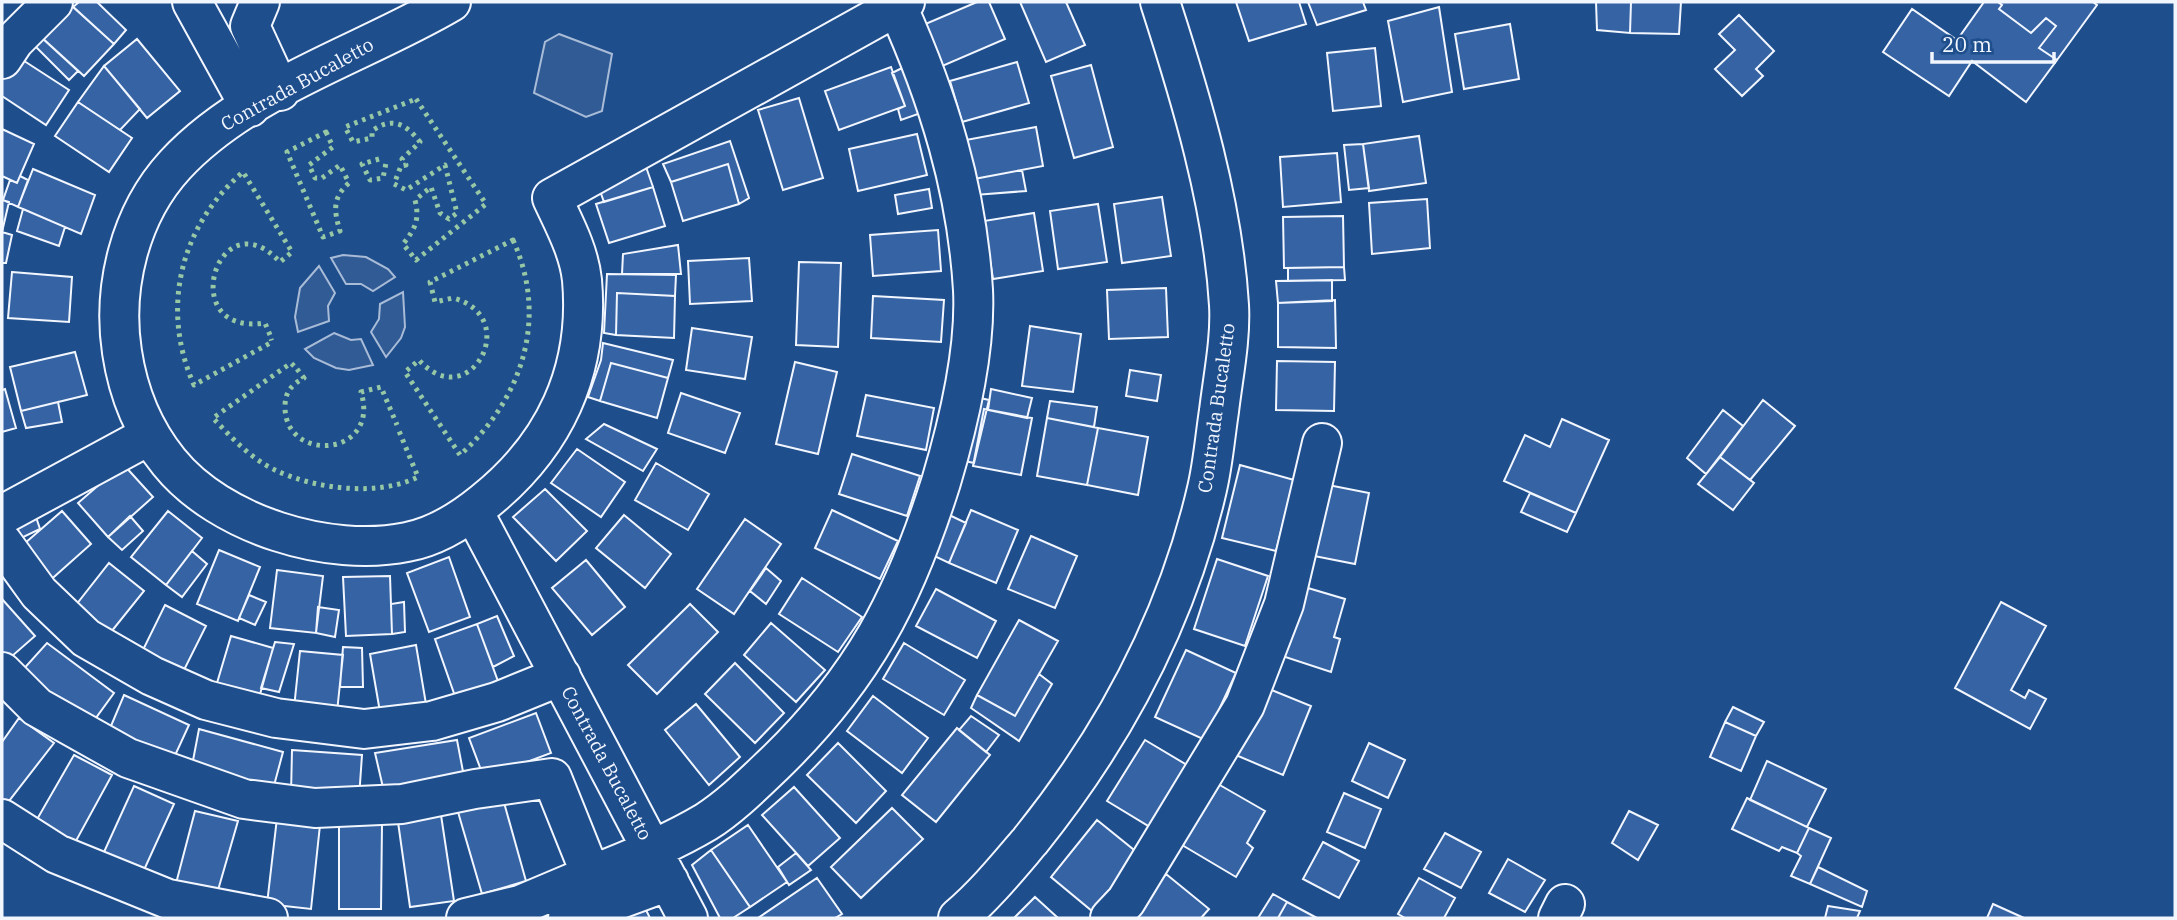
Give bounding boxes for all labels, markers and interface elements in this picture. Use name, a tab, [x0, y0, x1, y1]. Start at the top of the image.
scale bar	[1932, 21, 2054, 65]
text: 20 m	[1942, 30, 1992, 58]
street label: Contrada Bucaletto	[216, 32, 378, 136]
street label: Contrada Bucaletto	[1192, 322, 1240, 494]
street label: Contrada Bucaletto	[556, 682, 658, 844]

